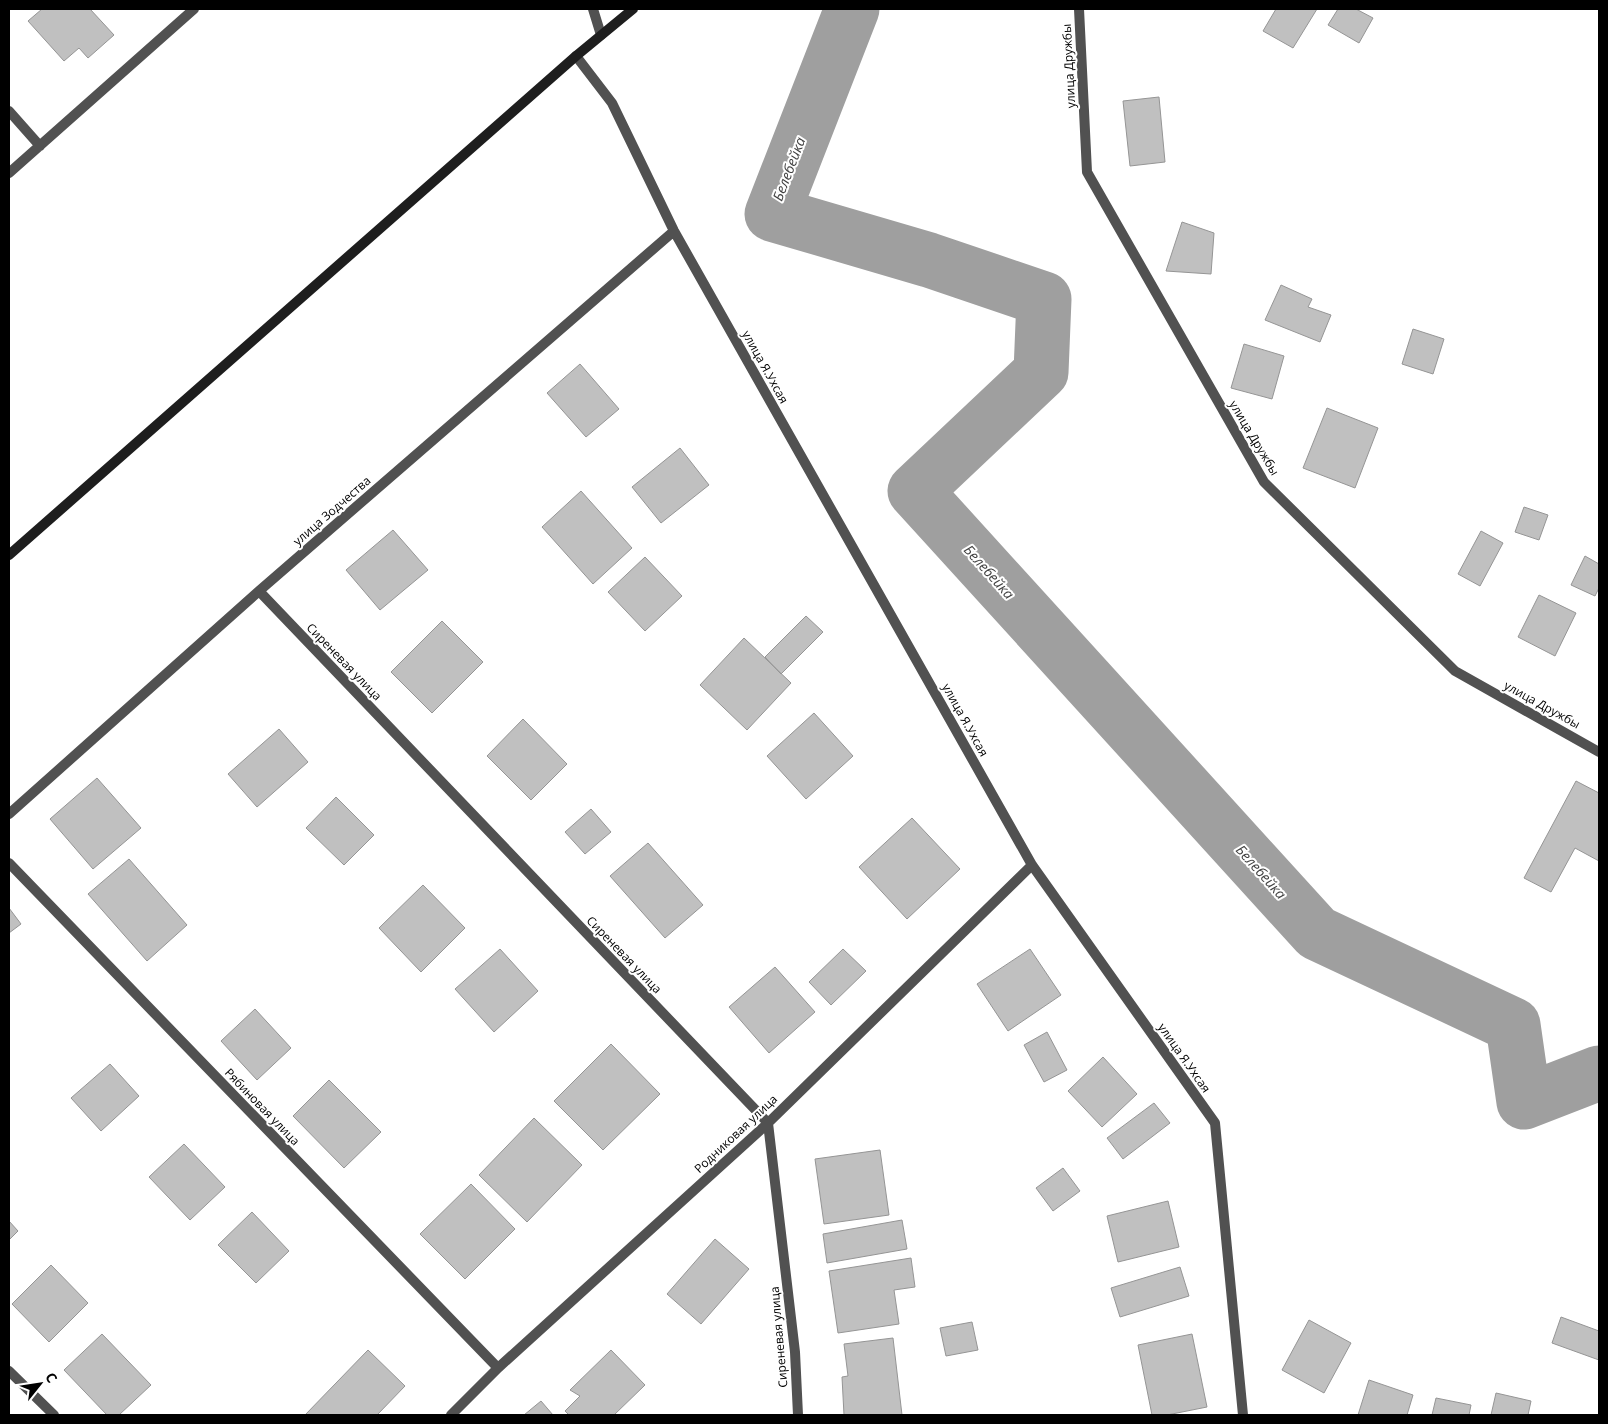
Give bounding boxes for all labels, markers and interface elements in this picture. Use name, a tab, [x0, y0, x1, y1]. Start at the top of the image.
street label: улица Дружбы	[1058, 23, 1079, 109]
water label: Белебейка	[768, 134, 809, 203]
street label: улица Я.Ухсая	[738, 327, 793, 406]
street label: улица Дружбы	[1225, 397, 1283, 478]
street label: улица Зодчества	[289, 472, 374, 549]
water label: Белебейка	[960, 541, 1019, 603]
street label: Сиреневая улица	[303, 619, 386, 704]
street label: улица Дружбы	[1501, 677, 1583, 732]
street label: улица Я.Ухсая	[938, 680, 993, 759]
water label: Белебейка	[1232, 841, 1291, 903]
street label: Сиреневая улица	[583, 912, 666, 997]
street label: улица Я.Ухсая	[1154, 1020, 1215, 1096]
street label: Рябиновая улица	[221, 1064, 304, 1149]
street label: Родниковая улица	[690, 1091, 781, 1177]
street label: Сиреневая улица	[766, 1286, 791, 1388]
north arrow	[15, 1359, 65, 1409]
text: С	[41, 1369, 62, 1386]

